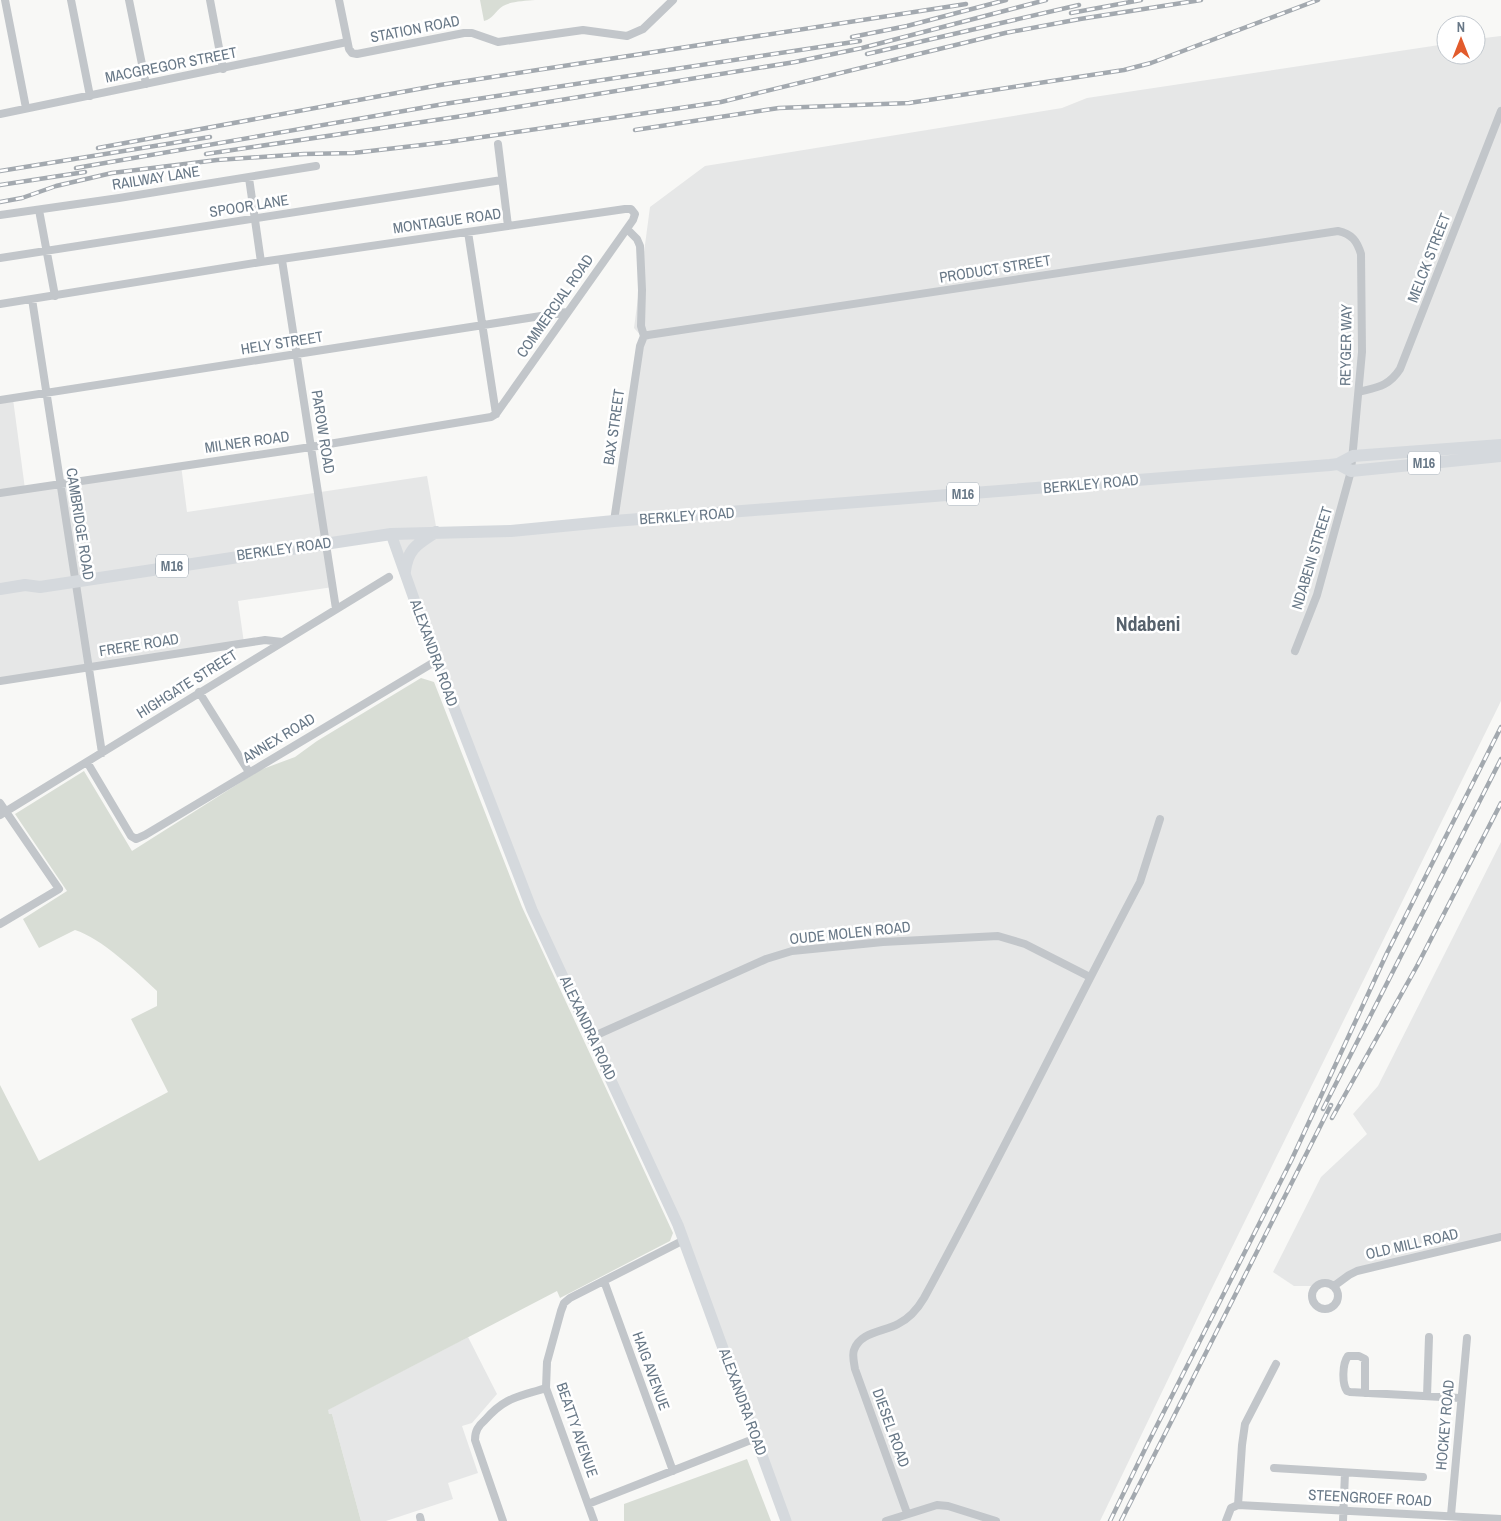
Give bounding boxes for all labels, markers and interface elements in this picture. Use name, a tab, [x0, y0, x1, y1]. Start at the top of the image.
street label: STATION ROAD	[368, 10, 461, 47]
north arrow	[1436, 15, 1486, 65]
text: N	[1457, 18, 1465, 36]
street label: MACGREGOR STREET	[103, 41, 239, 88]
street label: RAILWAY LANE	[111, 160, 201, 195]
street label: SPOOR LANE	[208, 189, 290, 222]
street label: MONTAGUE ROAD	[391, 202, 503, 238]
street label: MELCK STREET	[1402, 210, 1455, 306]
street label: PRODUCT STREET	[938, 249, 1053, 288]
street label: COMMERCIAL ROAD	[511, 250, 598, 362]
street label: REYGER WAY	[1334, 303, 1357, 386]
street label: HELY STREET	[239, 326, 325, 359]
street label: BAX STREET	[598, 387, 629, 466]
street label: PAROW ROAD	[307, 389, 340, 475]
street label: MILNER ROAD	[203, 425, 291, 458]
road number: M16	[1408, 452, 1440, 474]
street label: CAMBRIDGE ROAD	[61, 466, 100, 582]
street label: BERKLEY ROAD	[1042, 469, 1140, 498]
road number: M16	[947, 482, 979, 506]
street label: BERKLEY ROAD	[639, 502, 735, 529]
street label: NDABENI STREET	[1286, 503, 1337, 612]
street label: BERKLEY ROAD	[235, 531, 333, 566]
road number: M16	[156, 554, 188, 578]
street label: ALEXANDRA ROAD	[405, 595, 464, 710]
district label: Ndabeni	[1116, 610, 1180, 637]
street label: FRERE ROAD	[97, 628, 181, 661]
street label: HIGHGATE STREET	[132, 644, 242, 723]
street label: ANNEX ROAD	[238, 708, 319, 768]
street label: OUDE MOLEN ROAD	[788, 916, 912, 949]
street label: ALEXANDRA ROAD	[555, 971, 622, 1083]
street label: OLD MILL ROAD	[1363, 1223, 1460, 1264]
street label: HAIG AVENUE	[627, 1328, 675, 1413]
street label: ALEXANDRA ROAD	[714, 1344, 773, 1459]
street label: HOCKEY ROAD	[1430, 1379, 1459, 1471]
street label: BEATTY AVENUE	[551, 1380, 604, 1480]
street label: DIESEL ROAD	[868, 1386, 915, 1470]
street label: STEENGROEF ROAD	[1308, 1484, 1432, 1511]

